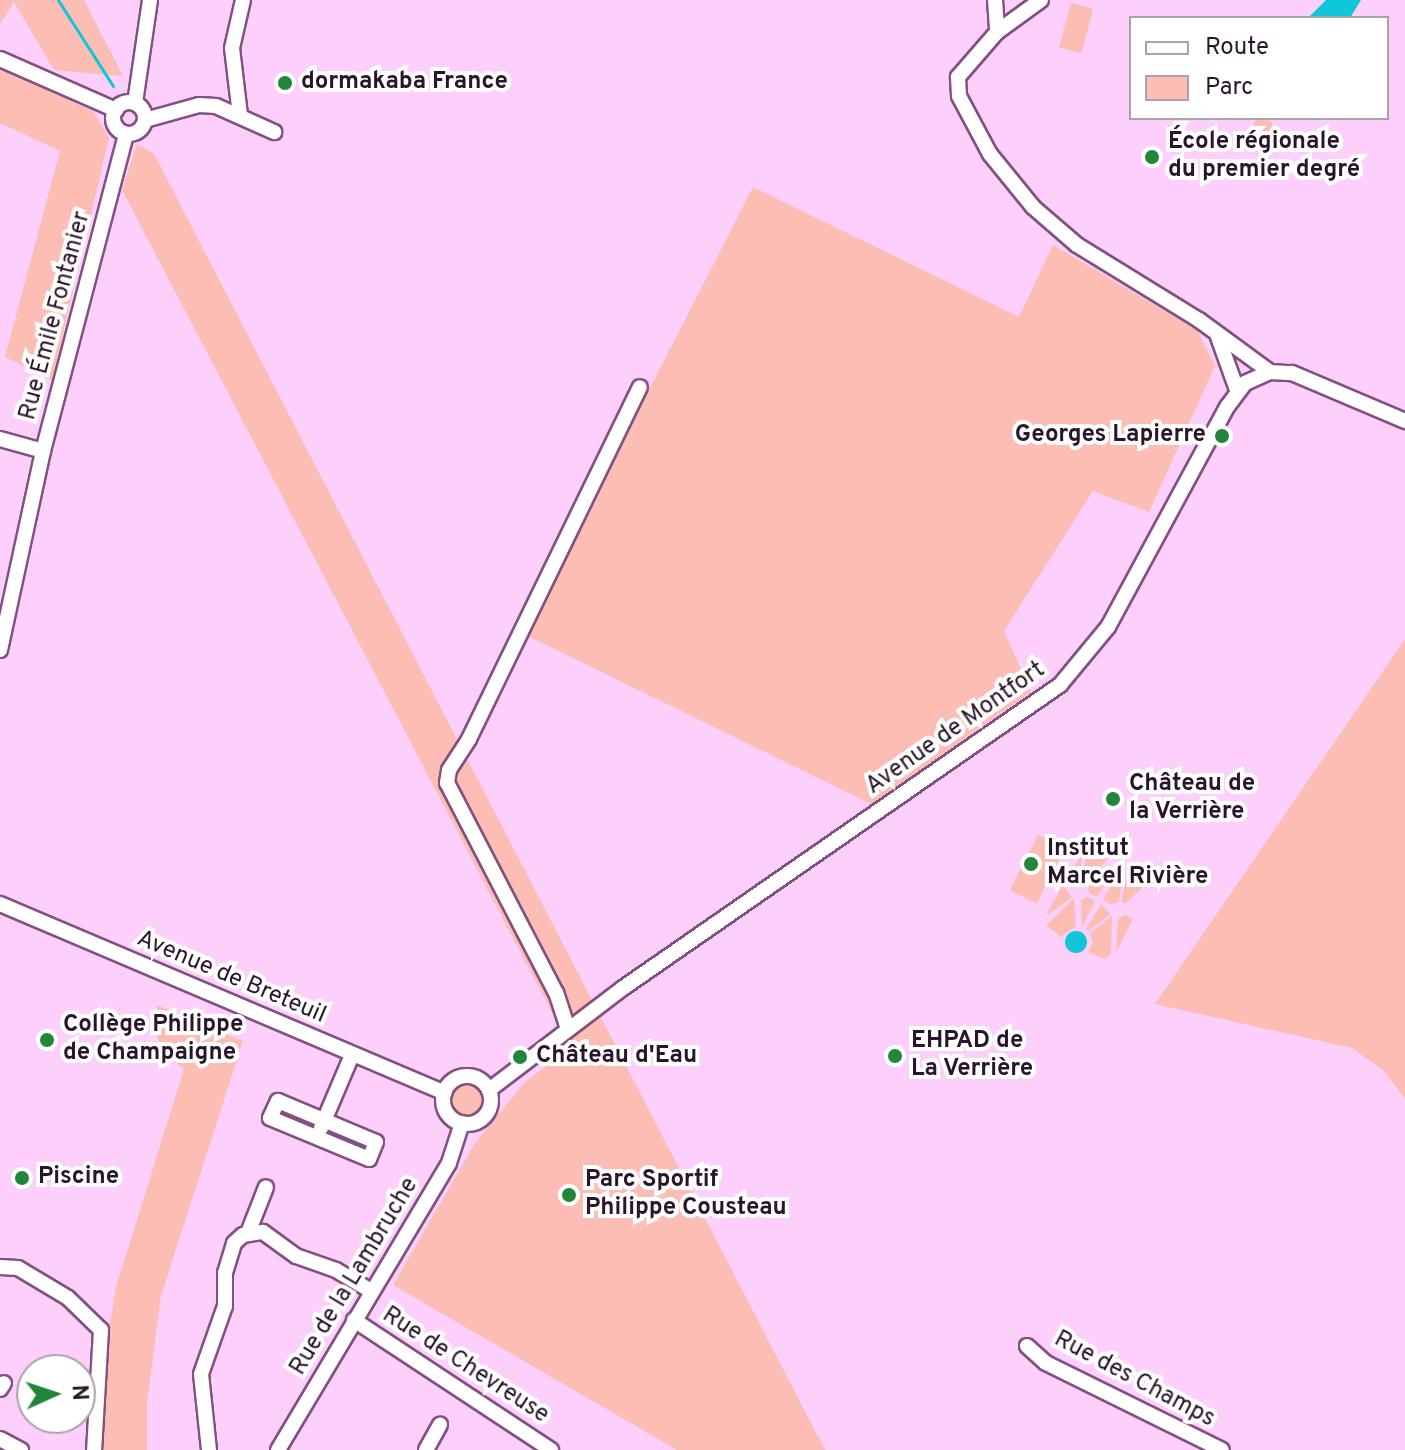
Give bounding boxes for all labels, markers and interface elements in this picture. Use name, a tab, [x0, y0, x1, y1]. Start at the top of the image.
legend	[1129, 16, 1389, 120]
text: Route	[1205, 33, 1269, 63]
place label: dormakaba France	[301, 69, 508, 97]
text: Parc	[1205, 73, 1253, 103]
marker: dormakaba France	[276, 74, 294, 92]
place label: École régionale du premier degré	[1168, 129, 1360, 185]
marker: École régionale du premier degré	[1143, 148, 1161, 166]
street label: Rue Émile Fontanier	[14, 208, 98, 424]
place label: Georges Lapierre	[1015, 422, 1206, 450]
marker: Georges Lapierre	[1213, 427, 1231, 445]
street label: Avenue de Montfort	[861, 656, 1051, 802]
place label: Château de la Verrière	[1129, 771, 1255, 827]
marker: Château de la Verrière	[1104, 790, 1122, 808]
place label: Institut Marcel Rivière	[1047, 836, 1208, 892]
marker: Institut Marcel Rivière	[1022, 855, 1040, 873]
street label: Avenue de Breteuil	[132, 925, 330, 1031]
place label: Collège Philippe de Champaigne	[63, 1012, 243, 1068]
place label: EHPAD de La Verrière	[911, 1028, 1034, 1084]
marker: Collège Philippe de Champaigne	[38, 1031, 56, 1049]
place label: Château d'Eau	[536, 1043, 697, 1071]
marker: EHPAD de La Verrière	[886, 1047, 904, 1065]
marker: Château d'Eau	[511, 1048, 529, 1066]
place label: Piscine	[38, 1164, 119, 1192]
place label: Parc Sportif Philippe Cousteau	[585, 1167, 787, 1223]
marker: Piscine	[13, 1169, 31, 1187]
street label: Rue de la Lambruche	[285, 1173, 425, 1381]
marker: Parc Sportif Philippe Cousteau	[560, 1186, 578, 1204]
street label: Rue de Chevreuse	[376, 1301, 554, 1431]
street label: Rue des Champs	[1049, 1326, 1219, 1434]
north arrow	[16, 1354, 96, 1434]
text: N	[65, 1384, 92, 1401]

